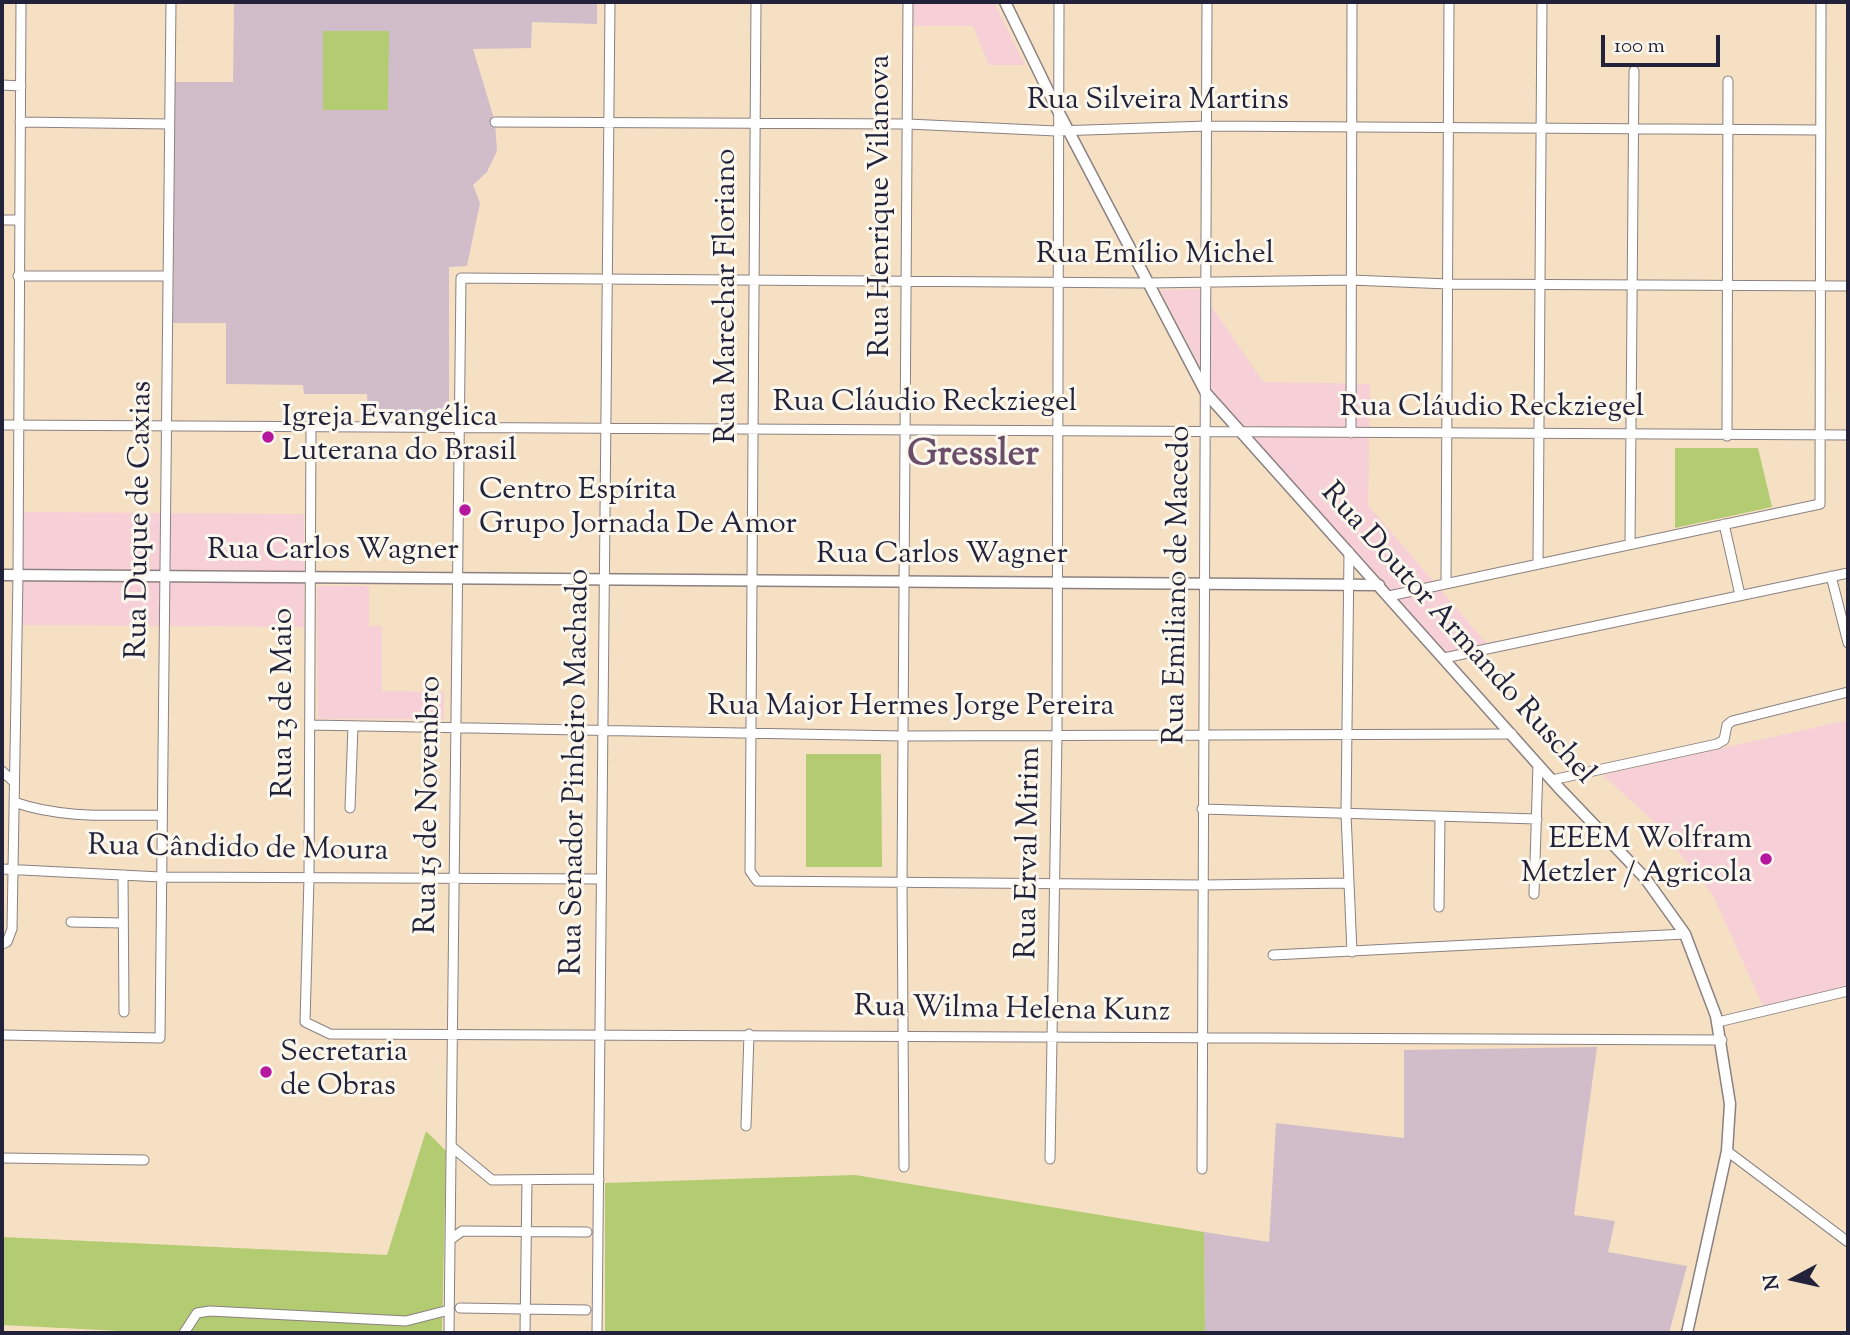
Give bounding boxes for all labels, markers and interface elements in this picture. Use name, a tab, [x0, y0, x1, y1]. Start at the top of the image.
scale bar	[1605, 21, 1724, 65]
text: 100 m	[1614, 32, 1665, 62]
street label: Rua Henrique Vilanova	[865, 55, 901, 357]
street label: Rua Silveira Martins	[1027, 85, 1289, 121]
street label: Rua Marechar Floriano	[711, 149, 747, 443]
street label: Rua Emílio Michel	[1036, 239, 1274, 275]
street label: Rua Duque de Caxias	[122, 380, 162, 660]
street label: Rua Cláudio Reckziegel	[773, 387, 1077, 423]
street label: Rua Cláudio Reckziegel	[1340, 392, 1644, 428]
place label: Igreja Evangélica Luterana do Brasil	[282, 402, 517, 472]
street label: Rua Emiliano de Macedo	[1159, 425, 1201, 745]
marker: Igreja Evangélica Luterana do Brasil	[260, 429, 276, 445]
district label: Gressler	[907, 436, 1039, 480]
place label: Centro Espírita Grupo Jornada De Amor	[479, 475, 797, 546]
street label: Rua Doutor Armando Ruschel	[1311, 477, 1601, 793]
marker: Centro Espírita Grupo Jornada De Amor	[457, 502, 473, 518]
street label: Rua Carlos Wagner	[207, 535, 459, 571]
street label: Rua Carlos Wagner	[816, 539, 1068, 575]
street label: Rua Senador Pinheiro Machado	[556, 568, 600, 976]
street label: Rua 13 de Maio	[268, 608, 304, 798]
street label: Rua 15 de Novembro	[411, 675, 451, 935]
street label: Rua Major Hermes Jorge Pereira	[708, 691, 1114, 727]
street label: Rua Erval Mirim	[1011, 747, 1051, 959]
place label: EEEM Wolfram Metzler / Agricola	[1521, 824, 1752, 894]
street label: Rua Cândido de Moura	[87, 830, 389, 872]
marker: EEEM Wolfram Metzler / Agricola	[1758, 851, 1774, 867]
street label: Rua Wilma Helena Kunz	[854, 991, 1170, 1033]
place label: Secretaria de Obras	[280, 1037, 408, 1108]
marker: Secretaria de Obras	[258, 1064, 274, 1080]
north arrow	[1759, 1244, 1829, 1314]
text: N	[1758, 1273, 1787, 1291]

